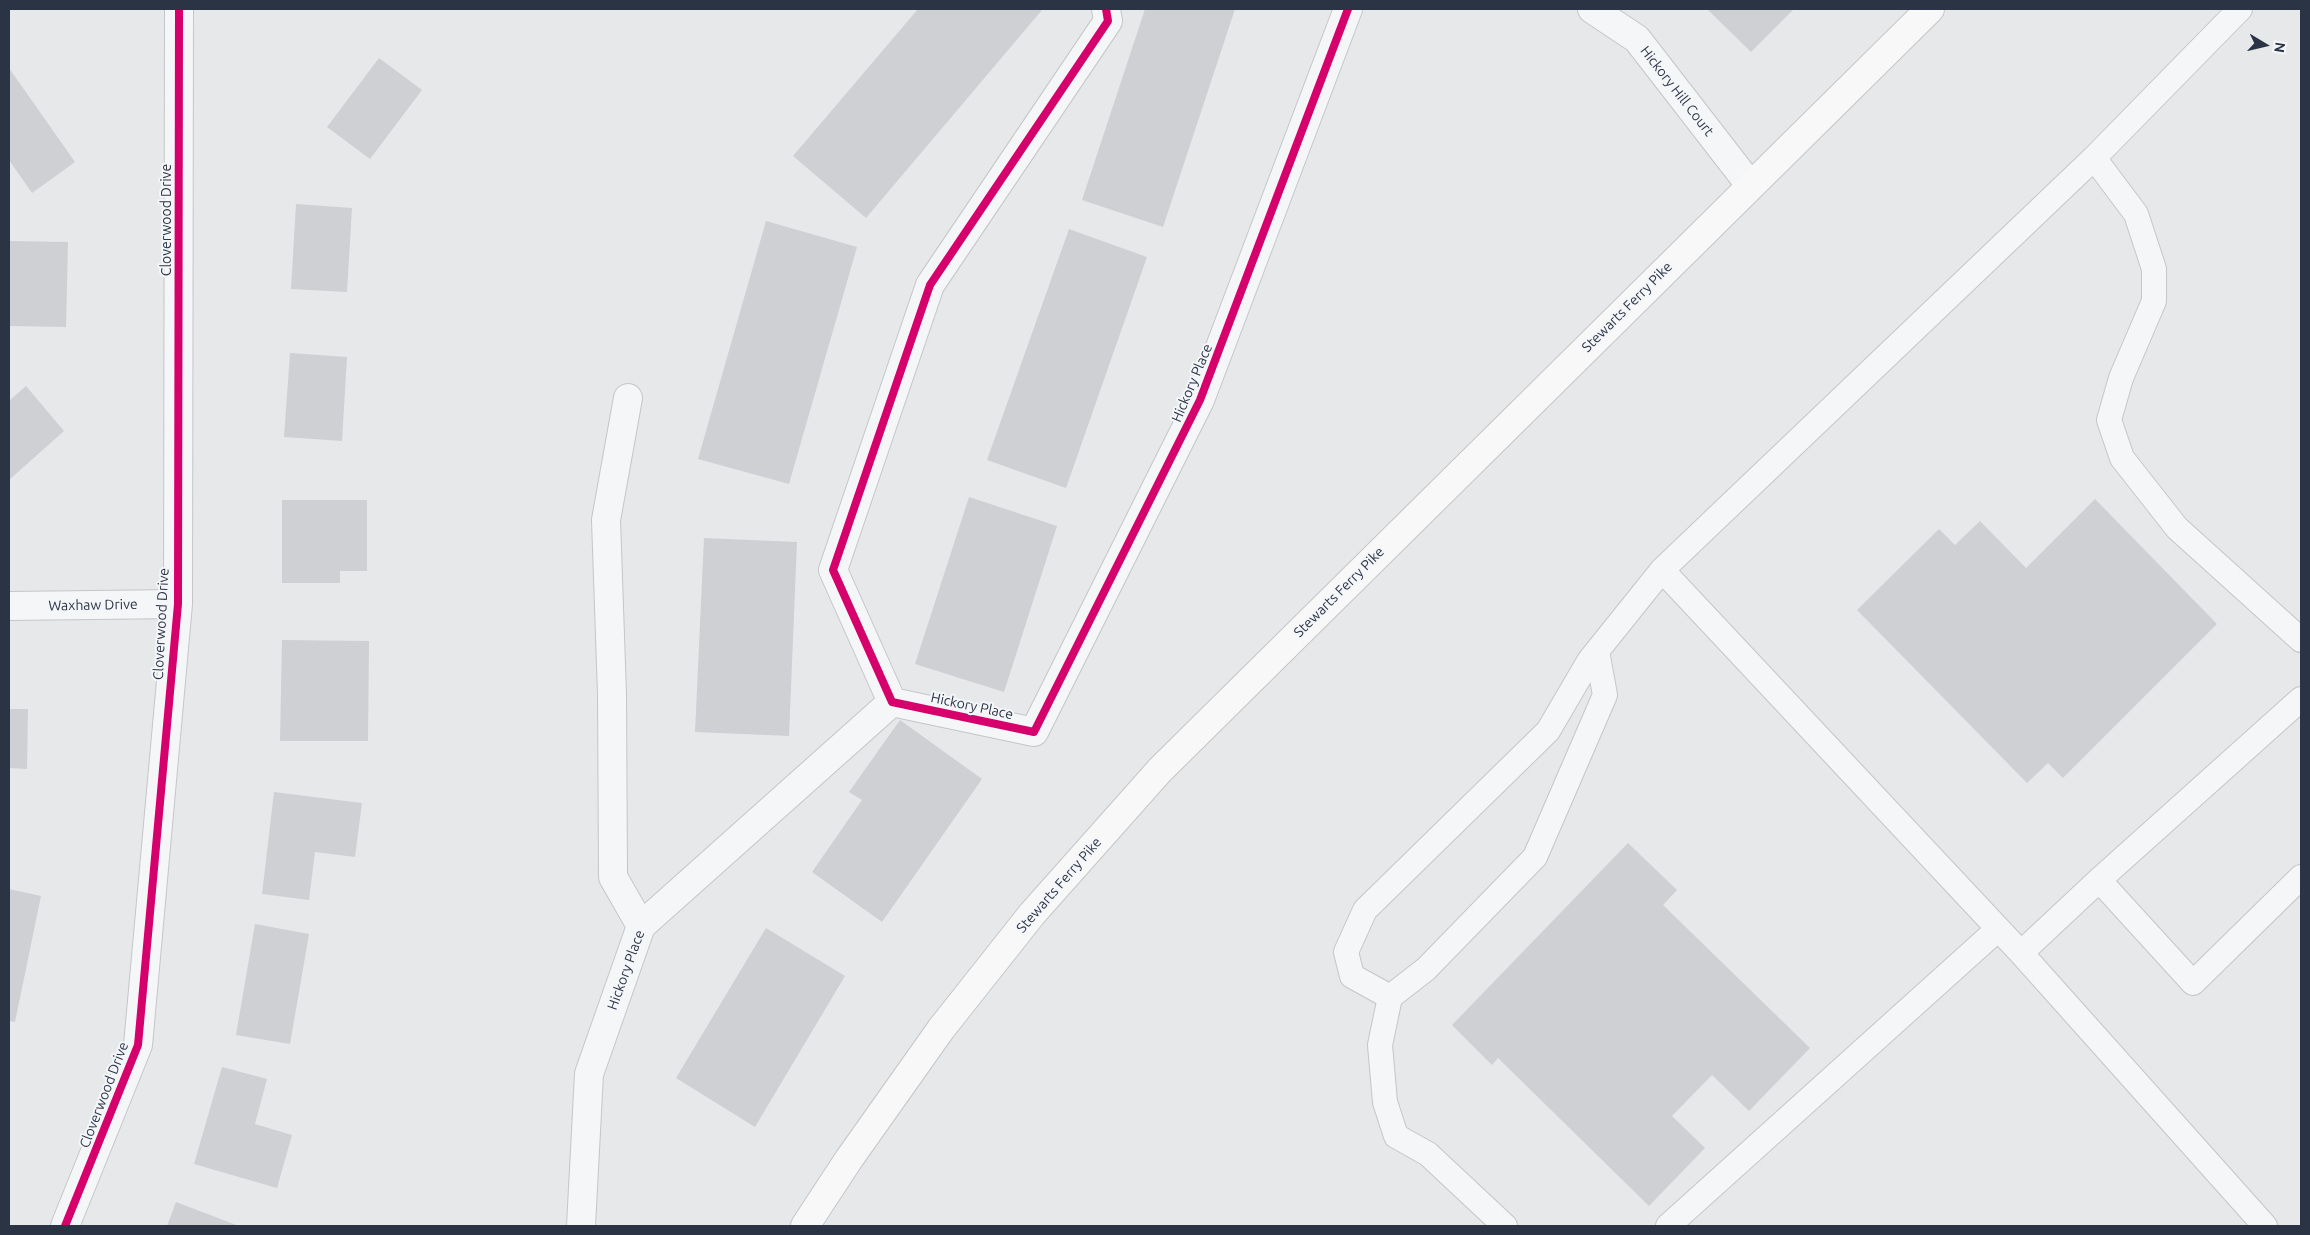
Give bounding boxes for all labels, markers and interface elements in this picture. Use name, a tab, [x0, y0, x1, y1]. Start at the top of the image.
north arrow	[2240, 20, 2290, 70]
text: N	[2271, 41, 2289, 54]
street label: Hickory Hill Court	[1637, 43, 1717, 139]
street label: Cloverwood Drive	[158, 164, 174, 276]
street label: Stewarts Ferry Pike	[1578, 258, 1676, 356]
street label: Hickory Place	[1168, 341, 1216, 425]
street label: Stewarts Ferry Pike	[1290, 543, 1388, 641]
street label: Cloverwood Drive	[150, 568, 172, 680]
street label: Waxhaw Drive	[48, 596, 138, 614]
street label: Hickory Place	[929, 689, 1015, 723]
street label: Stewarts Ferry Pike	[1013, 834, 1105, 936]
street label: Hickory Place	[604, 928, 648, 1012]
street label: Cloverwood Drive	[76, 1040, 132, 1150]

